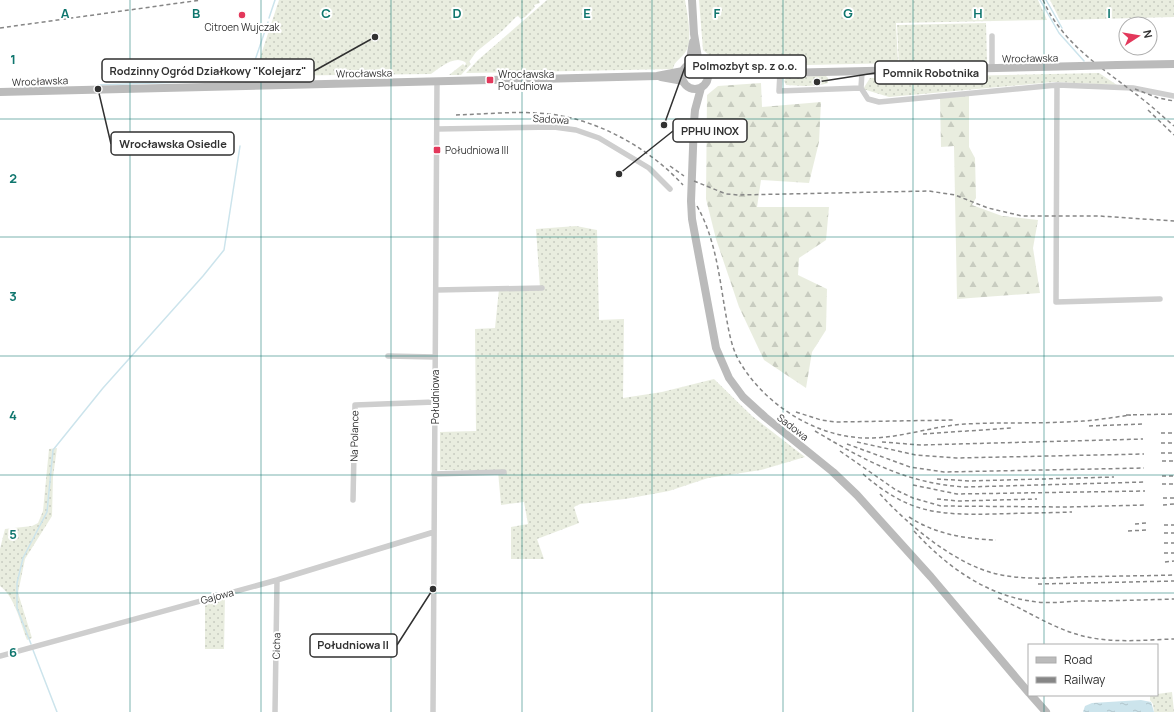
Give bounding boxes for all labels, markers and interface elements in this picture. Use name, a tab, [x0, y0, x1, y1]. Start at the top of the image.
text: A	[61, 4, 70, 22]
text: B	[192, 4, 200, 22]
text: C	[321, 4, 331, 22]
text: D	[452, 4, 462, 22]
text: E	[583, 4, 591, 22]
text: F	[714, 4, 721, 22]
text: G	[843, 4, 853, 22]
text: H	[973, 4, 983, 22]
text: I	[1107, 4, 1111, 22]
marker: Citroen Wujczak	[237, 10, 247, 20]
north arrow	[1118, 16, 1158, 56]
place label: Citroen Wujczak	[204, 20, 281, 34]
text: N	[1140, 28, 1156, 39]
text: 1	[10, 50, 16, 68]
street label: Wrocławska	[1002, 51, 1058, 65]
callout: Polmozbyt sp. z o.o.	[685, 55, 806, 78]
text: Polmozbyt sp. z o.o.	[693, 58, 797, 73]
callout: Rodzinny Ogród Działkowy "Kolejarz"	[102, 59, 314, 82]
callout: Pomnik Robotnika	[875, 61, 987, 84]
text: Rodzinny Ogród Działkowy "Kolejarz"	[110, 63, 306, 78]
text: Pomnik Robotnika	[883, 65, 979, 80]
street label: Wrocławska	[336, 66, 392, 80]
place label: Wrocławska Południowa	[498, 67, 554, 93]
street label: Wrocławska	[12, 73, 68, 89]
marker: Wrocławska Południowa	[485, 75, 495, 85]
street label: Sadowa	[532, 111, 570, 127]
callout: PPHU INOX	[673, 119, 747, 142]
text: PPHU INOX	[681, 123, 740, 138]
callout: Wrocławska Osiedle	[111, 132, 234, 155]
text: Wrocławska Osiedle	[119, 136, 227, 151]
place label: Południowa III	[445, 143, 508, 157]
marker: Południowa III	[432, 145, 442, 155]
text: 2	[9, 169, 17, 187]
text: 3	[9, 287, 17, 305]
street label: Południowa	[428, 370, 442, 424]
text: 4	[9, 406, 17, 424]
street label: Na Polance	[347, 410, 361, 462]
street label: Sadowa	[774, 410, 812, 444]
text: 5	[9, 525, 17, 543]
street label: Gajowa	[199, 585, 235, 607]
street label: Cicha	[269, 633, 283, 659]
callout: Południowa II	[310, 634, 397, 657]
text: Południowa II	[317, 637, 389, 652]
text: 6	[9, 643, 17, 661]
legend	[1028, 644, 1158, 696]
text: Road	[1064, 651, 1092, 668]
text: Railway	[1064, 671, 1106, 688]

